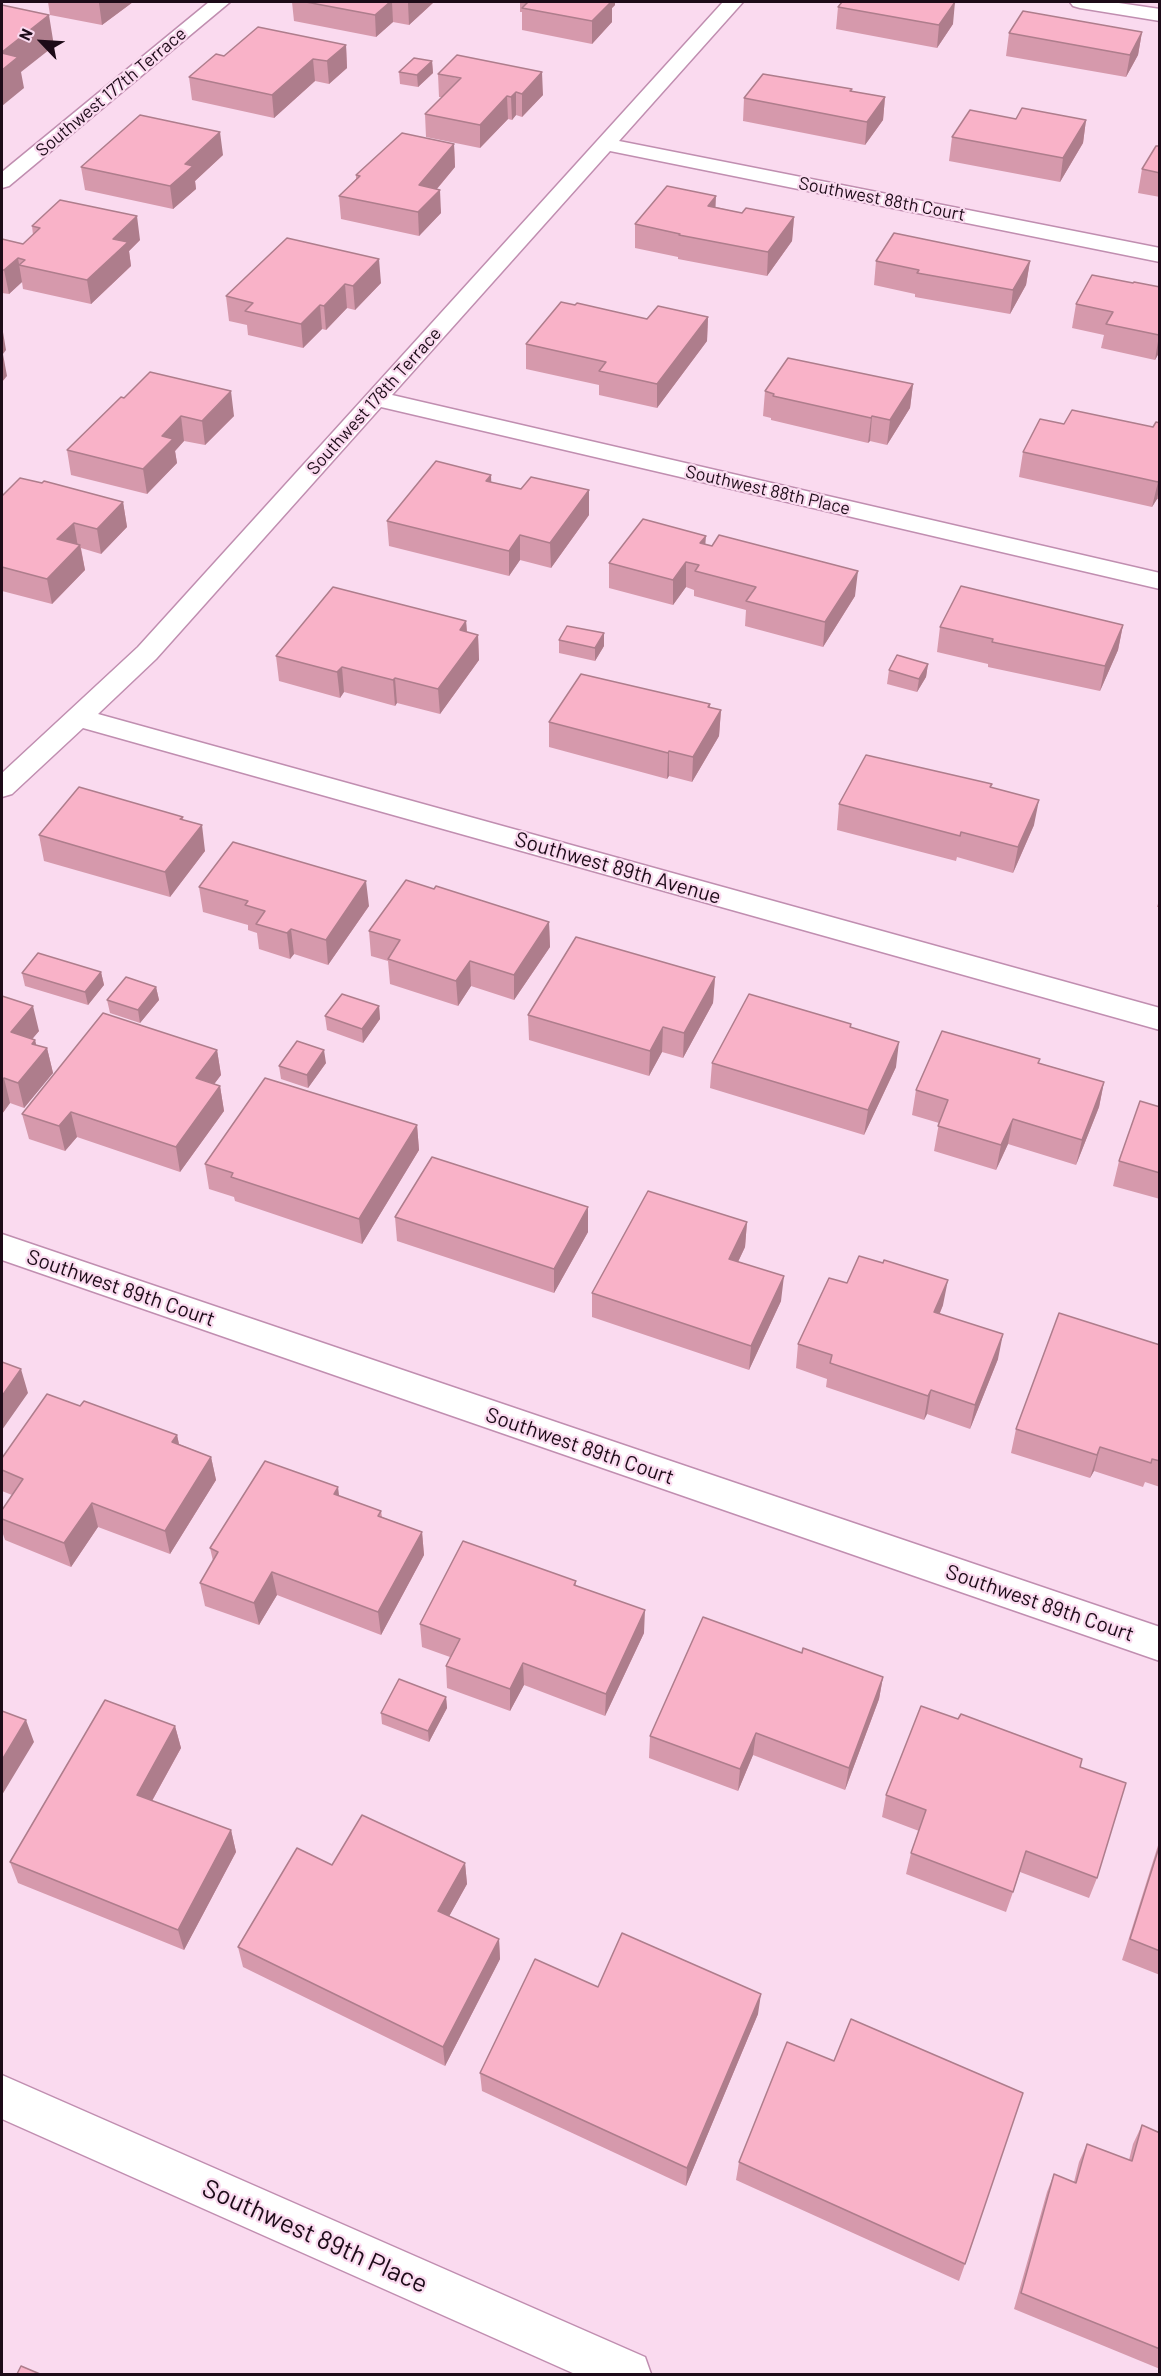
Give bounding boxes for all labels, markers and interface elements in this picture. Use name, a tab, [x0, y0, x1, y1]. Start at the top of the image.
north arrow	[12, 12, 72, 72]
street label: Southwest 177th Terrace	[31, 23, 191, 161]
text: N	[14, 25, 36, 43]
street label: Southwest 88th Court	[797, 172, 967, 226]
street label: Southwest 178th Terrace	[302, 323, 446, 479]
street label: Southwest 88th Place	[683, 461, 853, 519]
street label: Southwest 89th Avenue	[512, 827, 724, 909]
street label: Southwest 89th Court	[24, 1244, 218, 1332]
street label: Southwest 89th Court	[483, 1402, 677, 1490]
street label: Southwest 89th Court	[943, 1559, 1137, 1647]
street label: Southwest 89th Place	[198, 2172, 432, 2300]

